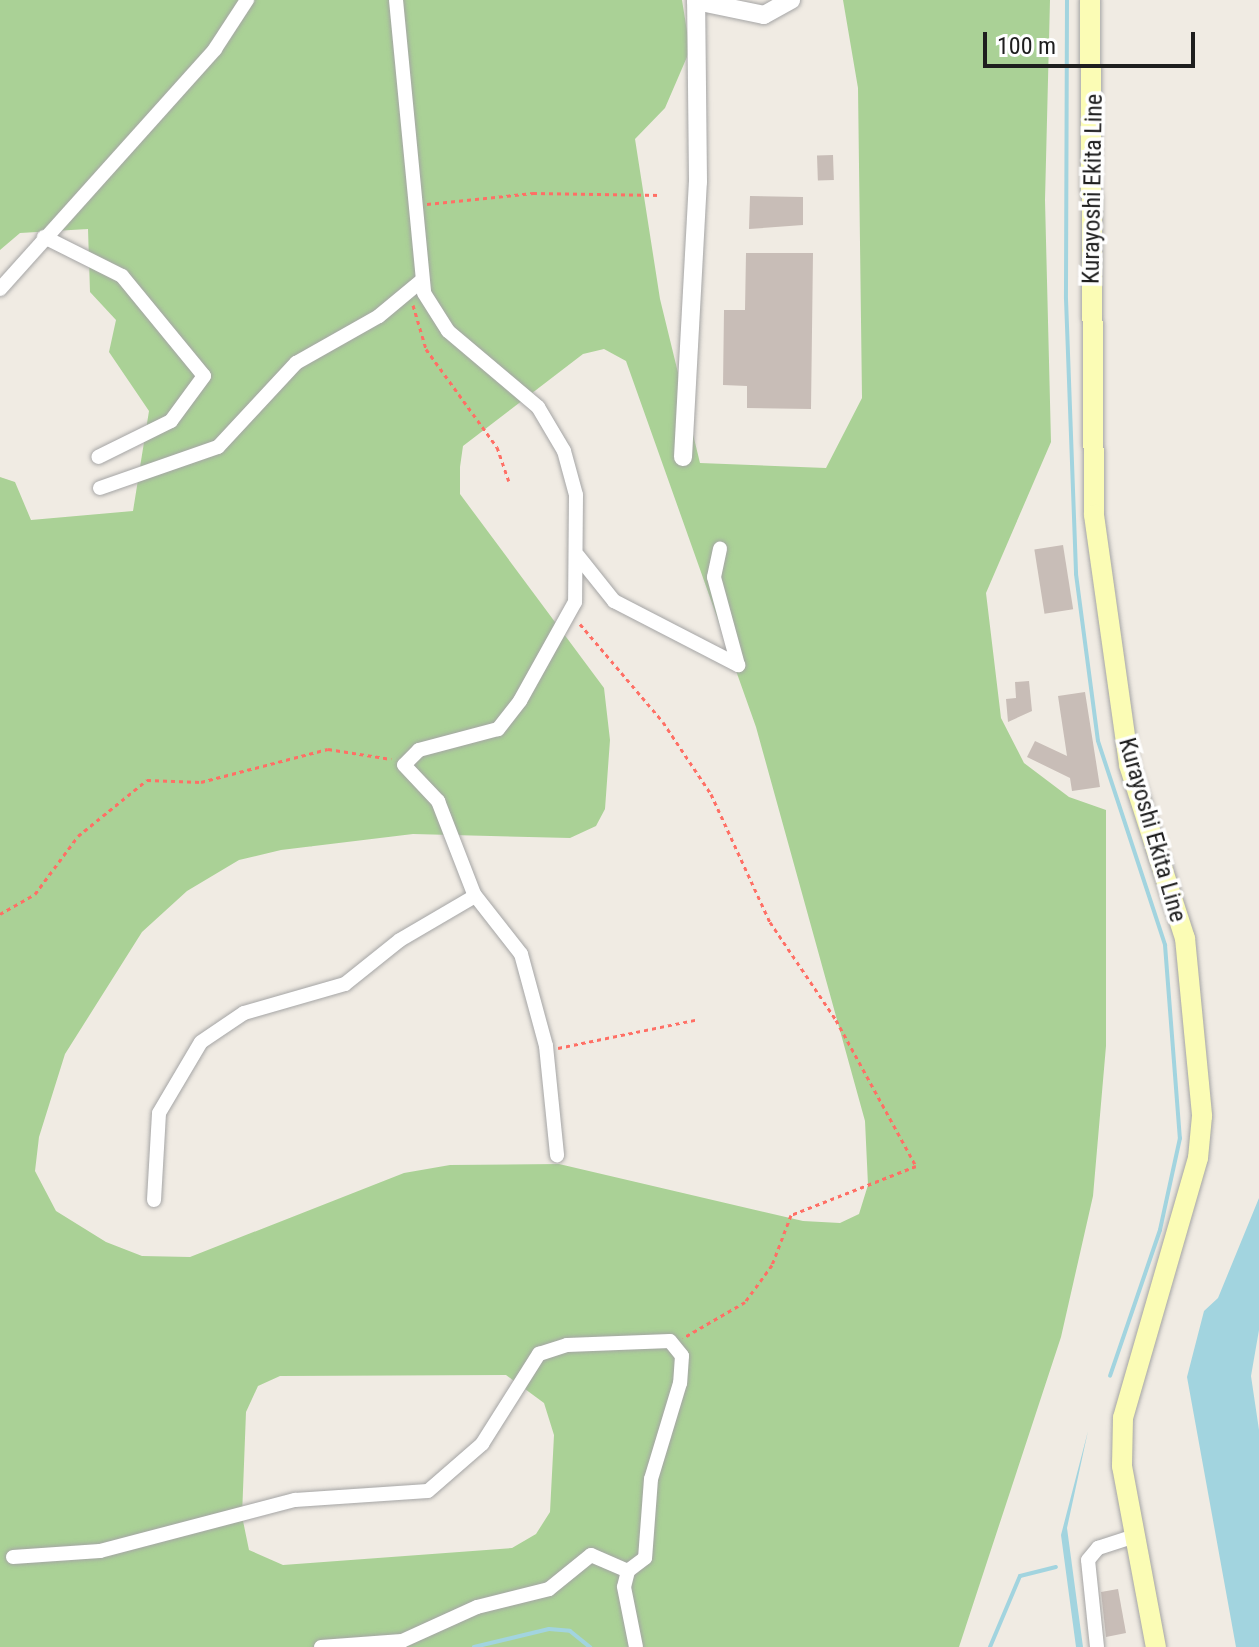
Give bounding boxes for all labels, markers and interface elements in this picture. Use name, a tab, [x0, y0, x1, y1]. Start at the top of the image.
scale bar	[987, 16, 1199, 66]
text: 100 m	[997, 32, 1056, 60]
street label: Kurayoshi Ekita Line	[1077, 94, 1109, 284]
street label: Kurayoshi Ekita Line	[1112, 735, 1192, 925]

